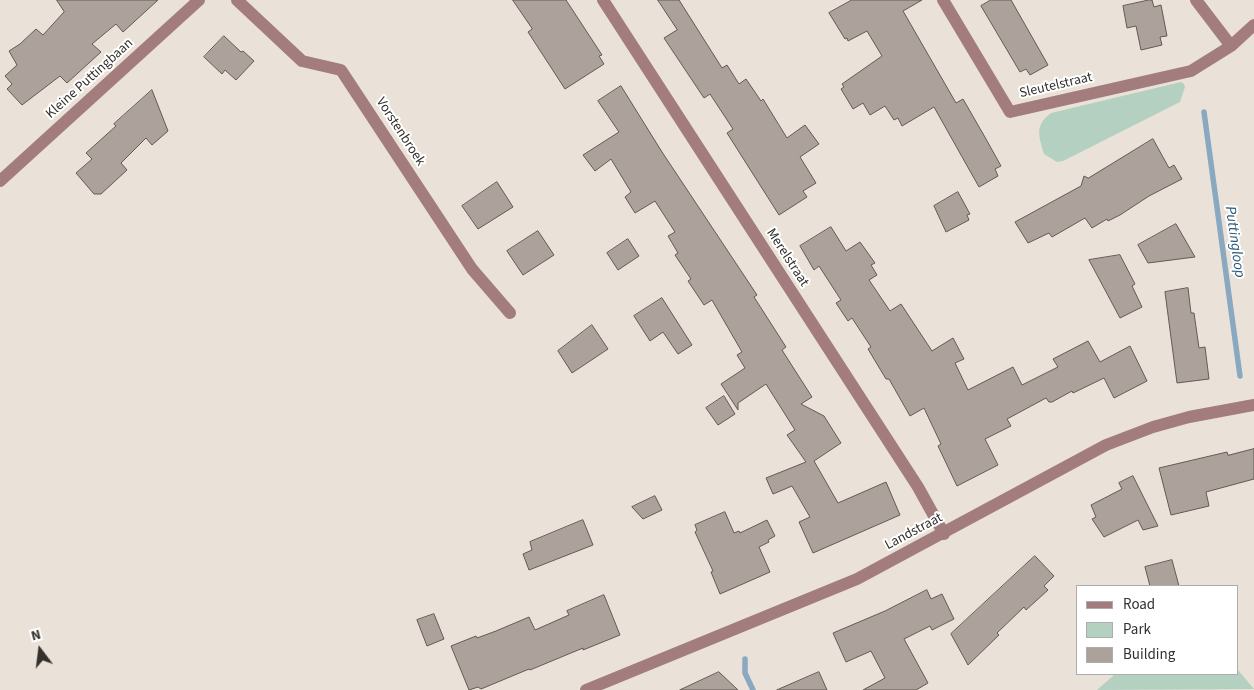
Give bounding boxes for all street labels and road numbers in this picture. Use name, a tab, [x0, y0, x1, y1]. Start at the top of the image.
street label: Kleine Puttingbaan	[43, 35, 137, 123]
street label: Sleutelstraat	[1018, 69, 1094, 103]
street label: Vorstenbroek	[372, 95, 428, 169]
street label: Merelstraat	[762, 226, 812, 290]
street label: Landstraat	[882, 510, 946, 554]

